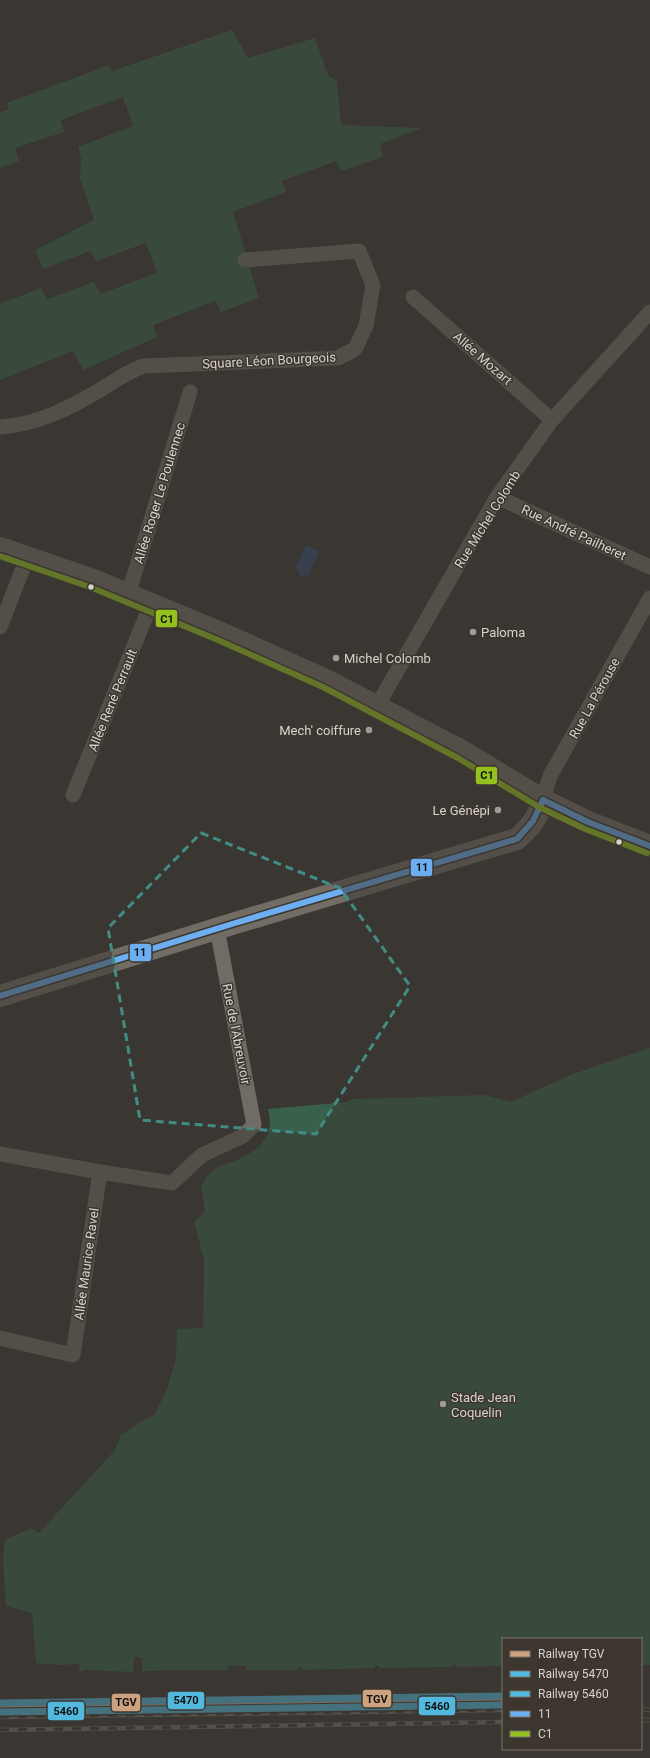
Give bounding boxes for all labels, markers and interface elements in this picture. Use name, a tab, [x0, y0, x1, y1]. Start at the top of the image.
street label: Allée Mozart	[450, 329, 515, 388]
street label: Square Léon Bourgeois	[202, 349, 337, 371]
street label: Allée Roger Le Poulennec	[131, 420, 188, 566]
street label: Rue Michel Colomb	[451, 468, 524, 571]
street label: Rue André Pailheret	[519, 502, 628, 563]
unlabelled marker	[86, 582, 96, 592]
line badge: C1	[155, 609, 178, 628]
text: C1	[160, 613, 174, 626]
place label: Paloma	[481, 625, 525, 640]
marker: Paloma	[468, 627, 478, 637]
street label: Allée René Perrault	[85, 647, 140, 754]
place label: Michel Colomb	[344, 651, 431, 666]
marker: Michel Colomb	[331, 653, 341, 663]
street label: Rue La Pérouse	[566, 655, 623, 741]
place label: Mech' coiffure	[279, 723, 361, 738]
marker: Mech' coiffure	[364, 725, 374, 735]
line badge: C1	[475, 766, 498, 785]
text: C1	[480, 769, 494, 782]
place label: Le Génépi	[433, 803, 490, 818]
marker: Le Génépi	[493, 805, 503, 815]
unlabelled marker	[614, 837, 624, 847]
line badge: 11	[410, 858, 433, 877]
text: 11	[416, 861, 428, 874]
line badge: 11	[129, 943, 152, 962]
text: 11	[134, 946, 146, 959]
street label: Rue de l'Abreuvoir	[219, 982, 254, 1087]
street label: Allée Maurice Ravel	[71, 1207, 102, 1321]
place label: Stade Jean Coquelin	[451, 1390, 516, 1420]
marker: Stade Jean Coquelin	[438, 1399, 448, 1409]
legend	[502, 1638, 642, 1750]
text: Railway TGV	[538, 1647, 605, 1661]
text: Railway 5470	[538, 1667, 609, 1681]
text: Railway 5460	[538, 1687, 609, 1701]
line badge: TGV	[362, 1689, 392, 1708]
line badge: 5470	[167, 1691, 205, 1710]
line badge: TGV	[111, 1693, 141, 1712]
text: TGV	[366, 1693, 388, 1706]
text: 5470	[173, 1694, 199, 1707]
text: TGV	[115, 1696, 137, 1709]
line badge: 5460	[418, 1696, 456, 1716]
text: 5460	[424, 1700, 450, 1713]
line badge: 5460	[47, 1701, 85, 1721]
text: 5460	[53, 1705, 79, 1718]
text: 11	[538, 1707, 552, 1721]
text: C1	[538, 1727, 553, 1741]

